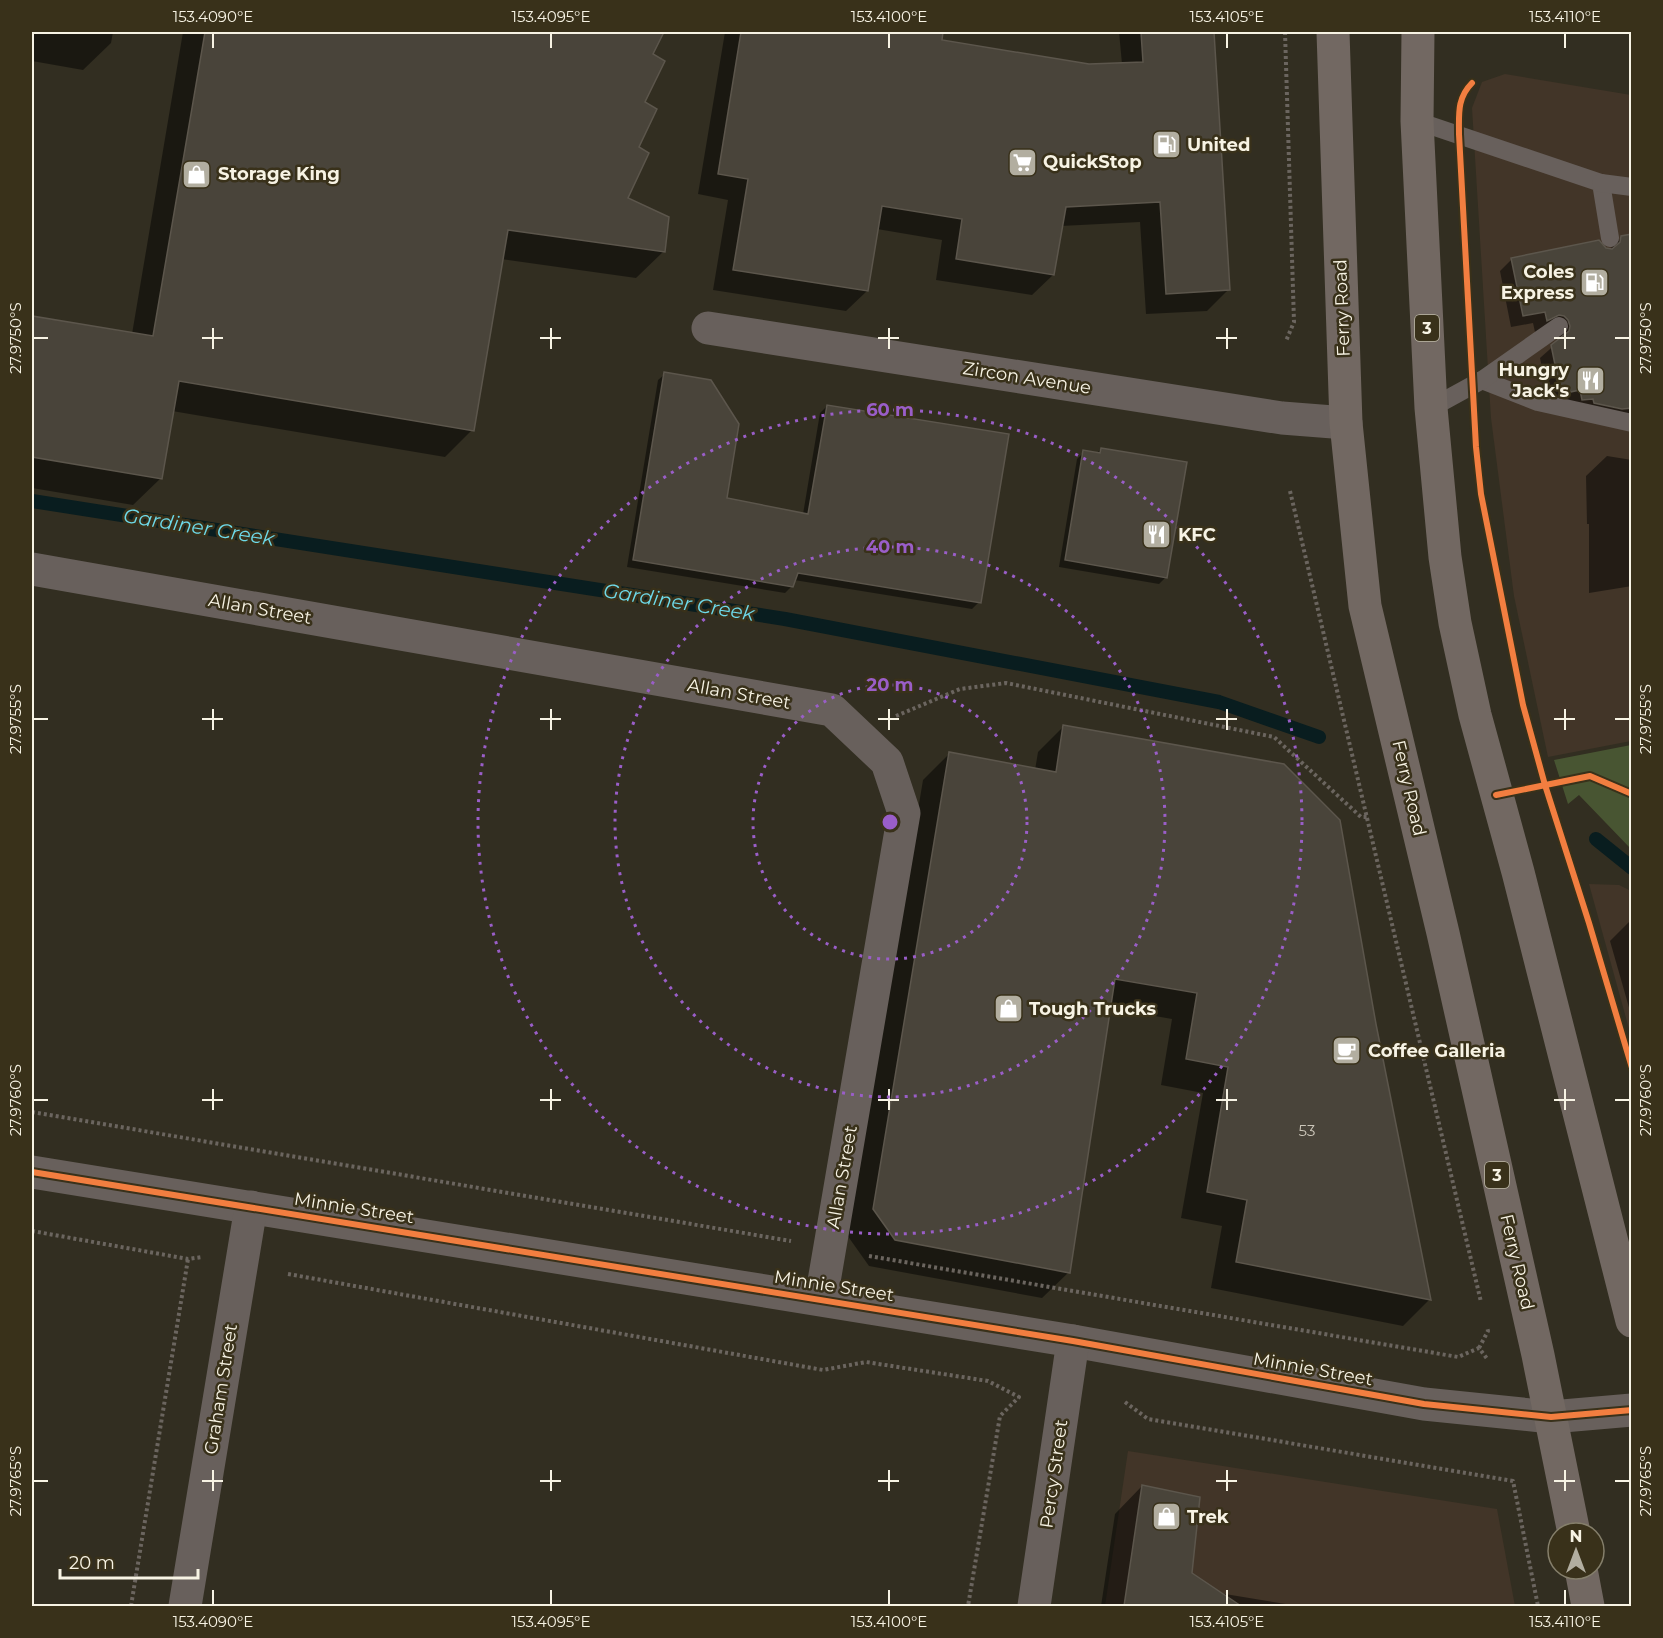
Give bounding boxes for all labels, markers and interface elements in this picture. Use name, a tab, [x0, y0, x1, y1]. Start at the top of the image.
text: 153.4090°E	[173, 7, 253, 26]
text: 153.4095°E	[512, 7, 590, 26]
text: 153.4100°E	[851, 7, 927, 26]
text: 153.4105°E	[1190, 7, 1264, 26]
text: 153.4110°E	[1529, 7, 1601, 26]
fuel station icon: United	[1150, 129, 1182, 161]
place label: United	[1187, 134, 1250, 156]
supermarket icon: QuickStop	[1006, 146, 1038, 178]
place label: QuickStop	[1043, 151, 1142, 173]
shop icon: Storage King	[181, 158, 213, 190]
place label: Storage King	[218, 163, 340, 185]
street label: Ferry Road	[1329, 259, 1355, 357]
place label: Coles Express	[1501, 261, 1574, 304]
fuel station icon: Coles Express	[1579, 266, 1611, 298]
text: 27.9750°S	[6, 302, 25, 374]
text: 27.9750°S	[1636, 302, 1655, 374]
road number: 3	[1415, 315, 1439, 341]
street label: Zircon Avenue	[961, 357, 1093, 399]
place label: Hungry Jack's	[1498, 359, 1569, 402]
restaurant icon: Hungry Jack's	[1574, 364, 1606, 396]
text: 60 m	[866, 399, 914, 421]
water label: Gardiner Creek	[122, 503, 277, 551]
restaurant icon: KFC	[1141, 519, 1173, 551]
place label: KFC	[1178, 524, 1216, 546]
text: 40 m	[866, 536, 914, 558]
water label: Gardiner Creek	[602, 578, 757, 626]
street label: Allan Street	[207, 589, 313, 629]
street label: Allan Street	[686, 674, 792, 714]
text: 20 m	[867, 674, 913, 696]
text: 27.9755°S	[6, 684, 25, 754]
text: 27.9755°S	[1636, 684, 1655, 754]
street label: Ferry Road	[1387, 738, 1431, 838]
centre of rings	[880, 812, 900, 832]
shop icon: Tough Trucks	[992, 993, 1024, 1025]
place label: Tough Trucks	[1029, 998, 1156, 1020]
cafe icon: Coffee Galleria	[1331, 1035, 1363, 1067]
place label: Coffee Galleria	[1368, 1040, 1506, 1062]
text: 27.9760°S	[6, 1064, 25, 1136]
text: 27.9760°S	[1636, 1064, 1655, 1136]
house number: 53	[1299, 1121, 1315, 1140]
street label: Allan Street	[822, 1124, 862, 1230]
road number: 3	[1485, 1162, 1509, 1188]
street label: Minnie Street	[292, 1188, 416, 1228]
street label: Ferry Road	[1495, 1212, 1539, 1312]
street label: Minnie Street	[772, 1266, 896, 1306]
street label: Graham Street	[200, 1322, 242, 1456]
street label: Minnie Street	[1251, 1348, 1375, 1390]
street label: Percy Street	[1035, 1418, 1073, 1530]
text: 27.9765°S	[6, 1446, 25, 1516]
text: 27.9765°S	[1636, 1446, 1655, 1516]
shop icon: Trek	[1150, 1501, 1182, 1533]
place label: Trek	[1187, 1506, 1229, 1528]
north arrow	[1546, 1521, 1606, 1581]
text: N	[1570, 1527, 1582, 1546]
scale bar	[60, 1542, 198, 1580]
text: 20 m	[69, 1552, 115, 1574]
text: 153.4090°E	[173, 1612, 253, 1631]
text: 153.4095°E	[512, 1612, 590, 1631]
text: 153.4100°E	[851, 1612, 927, 1631]
text: 153.4105°E	[1190, 1612, 1264, 1631]
text: 153.4110°E	[1529, 1612, 1601, 1631]

